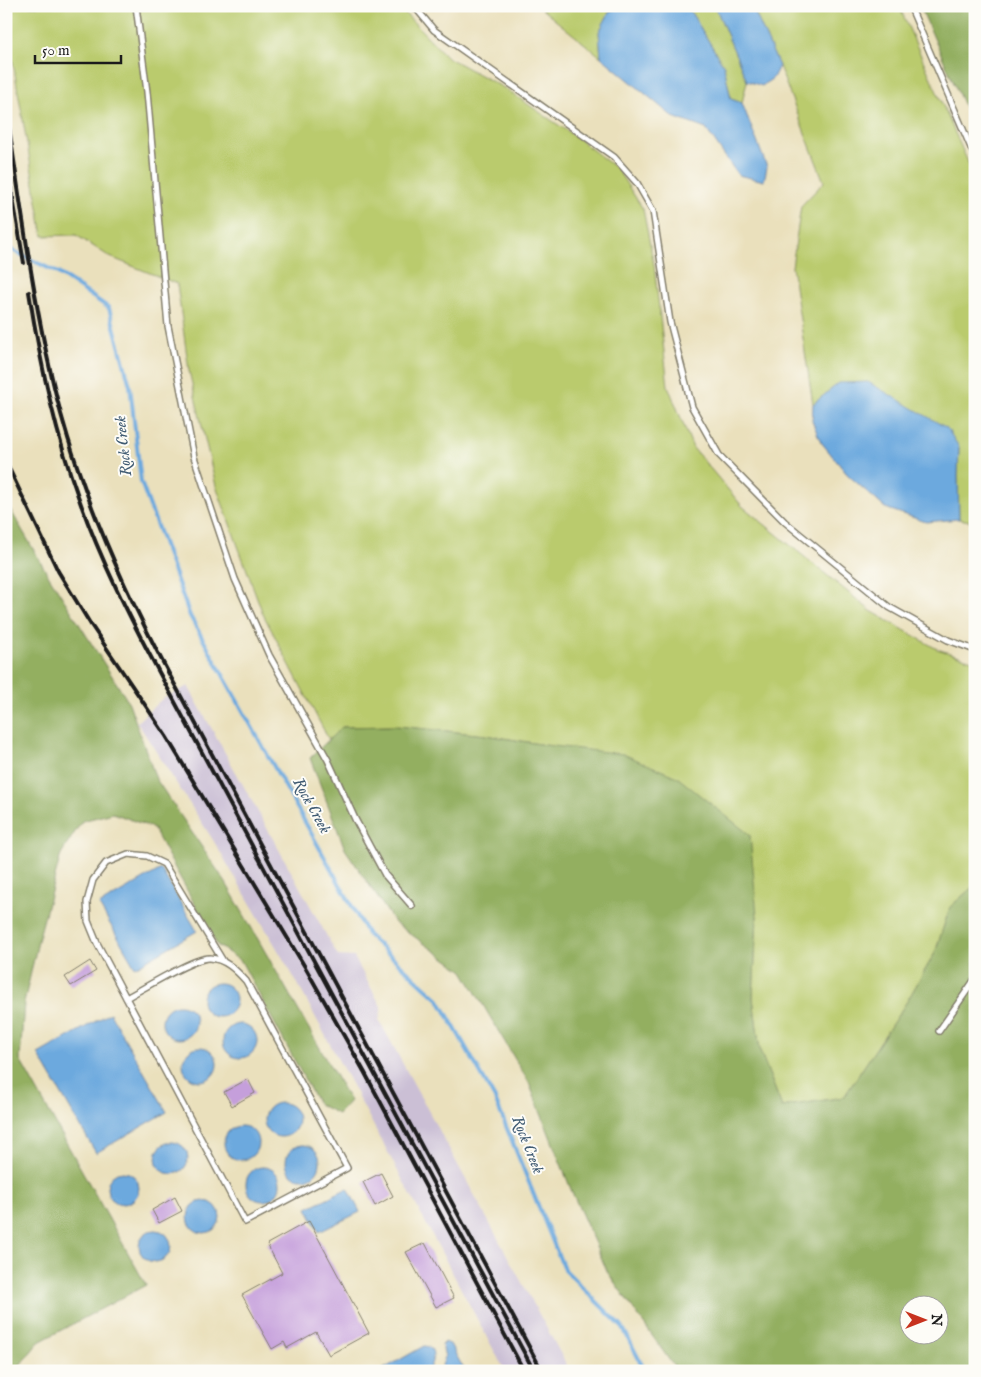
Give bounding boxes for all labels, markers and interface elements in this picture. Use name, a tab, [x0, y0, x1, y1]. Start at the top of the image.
scale bar	[35, 32, 121, 64]
text: 50 m	[42, 41, 70, 60]
water label: Rock Creek	[111, 414, 137, 477]
water label: Rock Creek	[287, 775, 335, 838]
water label: Rock Creek	[506, 1113, 548, 1178]
north arrow	[898, 1294, 948, 1344]
text: N	[927, 1313, 945, 1326]

